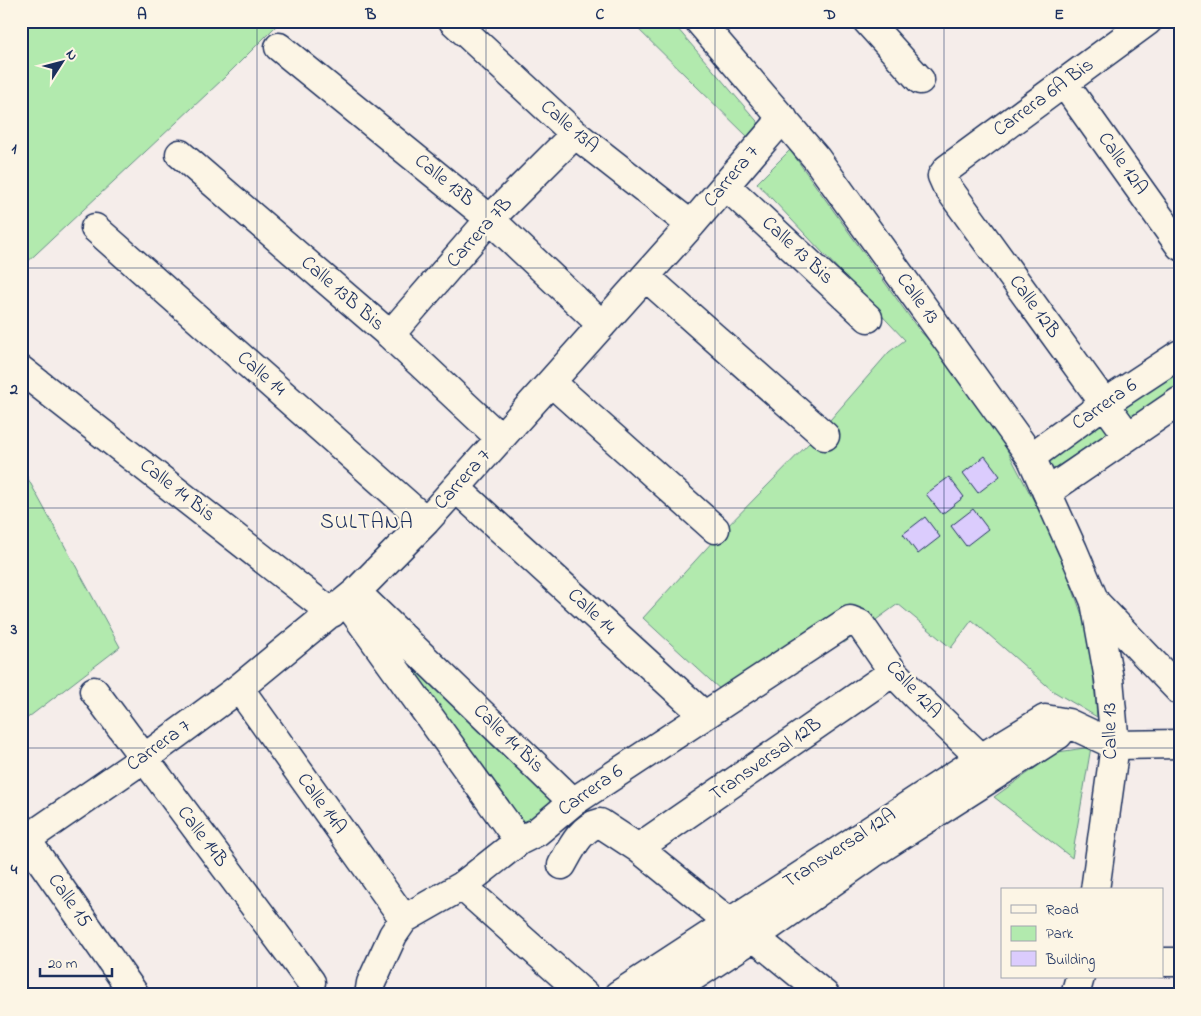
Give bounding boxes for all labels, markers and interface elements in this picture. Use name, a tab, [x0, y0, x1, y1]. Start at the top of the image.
text: A	[137, 3, 147, 27]
text: B	[365, 3, 377, 27]
text: C	[596, 3, 605, 27]
text: D	[823, 3, 836, 27]
text: E	[1054, 3, 1064, 27]
north arrow	[38, 38, 88, 88]
text: N	[60, 45, 83, 65]
street label: Carrera 6A Bis	[988, 51, 1100, 145]
street label: Calle 13A	[533, 93, 605, 161]
street label: Calle 12A	[1090, 127, 1154, 201]
text: 1	[11, 137, 17, 161]
street label: Carrera 7	[697, 140, 767, 214]
street label: Calle 13B	[407, 148, 481, 214]
street label: Carrera 7B	[440, 191, 520, 275]
street label: Calle 13 Bis	[754, 210, 840, 292]
street label: Calle 13B Bis	[294, 249, 390, 339]
street label: Calle 13	[888, 267, 946, 331]
street label: Calle 12B	[1001, 269, 1067, 345]
street label: Calle 14	[230, 344, 292, 404]
street label: Carrera 6	[1066, 372, 1144, 438]
text: 2	[9, 378, 18, 402]
street label: Carrera 7	[428, 443, 498, 517]
street label: Calle 14 Bis	[133, 452, 221, 530]
district label: SULTANA	[320, 508, 414, 538]
street label: Calle 14	[560, 582, 622, 642]
text: 3	[10, 618, 18, 642]
street label: Calle 12A	[878, 654, 948, 726]
street label: Calle 14 Bis	[466, 698, 550, 780]
street label: Calle 13	[1096, 702, 1126, 760]
street label: Transversal 12B	[704, 711, 828, 809]
street label: Carrera 7	[121, 713, 197, 779]
street label: Carrera 6	[552, 758, 630, 824]
street label: Calle 14A	[289, 767, 353, 841]
street label: Calle 14B	[169, 800, 235, 874]
street label: Transversal 12A	[778, 801, 902, 897]
text: 4	[10, 858, 18, 882]
street label: Calle 15	[40, 868, 98, 934]
legend	[1001, 888, 1164, 978]
text: Road	[1046, 899, 1079, 921]
text: Park	[1046, 923, 1074, 945]
scale bar	[40, 946, 112, 978]
text: Building	[1045, 949, 1095, 972]
text: 20 m	[48, 953, 78, 975]

